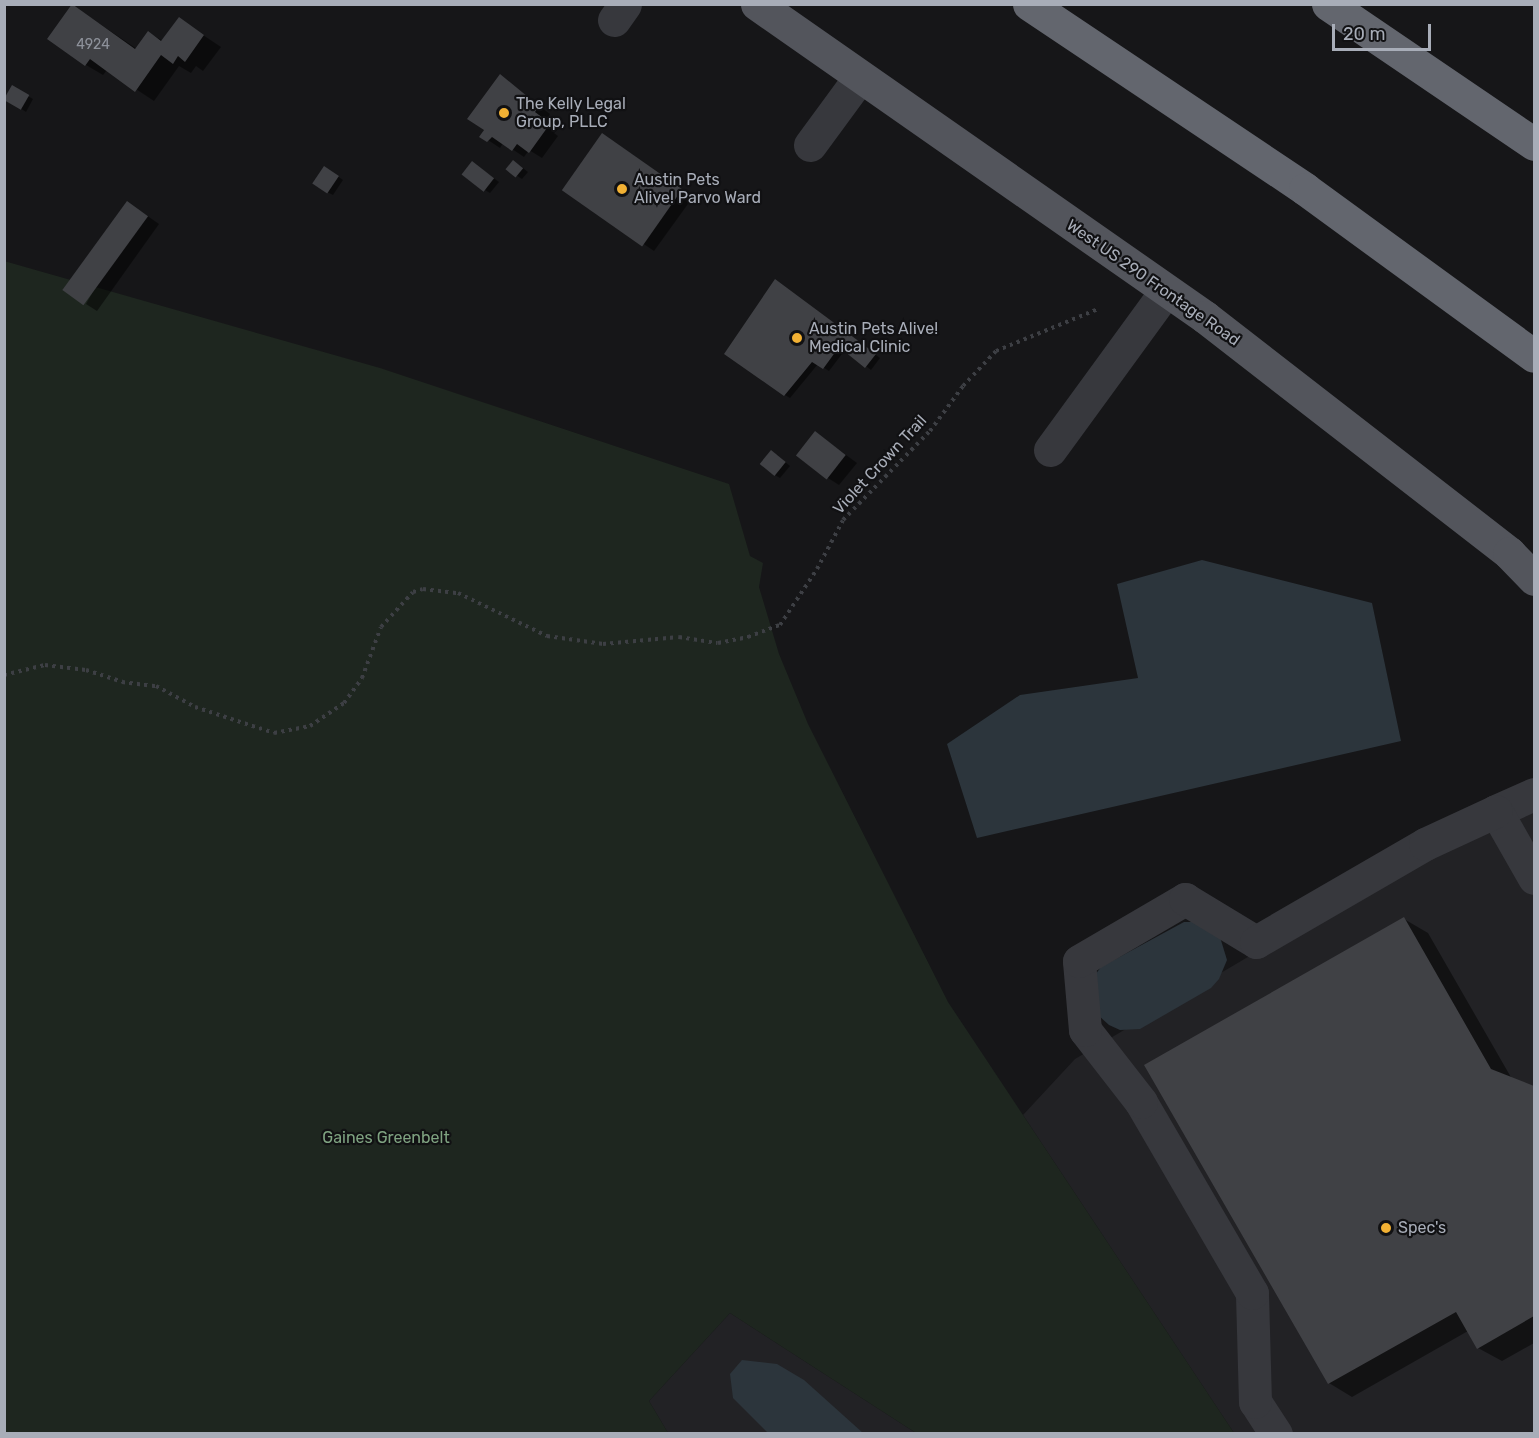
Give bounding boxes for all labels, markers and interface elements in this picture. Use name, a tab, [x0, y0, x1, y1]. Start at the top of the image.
scale bar	[1335, 12, 1434, 50]
text: 20 m	[1343, 23, 1385, 45]
house number: 4924	[76, 37, 110, 53]
place label: The Kelly Legal Group, PLLC	[516, 94, 626, 132]
marker: The Kelly Legal Group, PLLC	[497, 106, 511, 120]
place label: Austin Pets Alive! Parvo Ward	[634, 170, 761, 208]
marker: Austin Pets Alive! Parvo Ward	[615, 182, 629, 196]
street label: West US 290 Frontage Road	[1063, 216, 1243, 350]
place label: Austin Pets Alive! Medical Clinic	[809, 319, 938, 357]
marker: Austin Pets Alive! Medical Clinic	[790, 331, 804, 345]
street label: Violet Crown Trail	[829, 411, 931, 519]
park label: Gaines Greenbelt	[322, 1128, 450, 1148]
place label: Spec's	[1398, 1218, 1446, 1238]
marker: Spec's	[1379, 1221, 1393, 1235]

